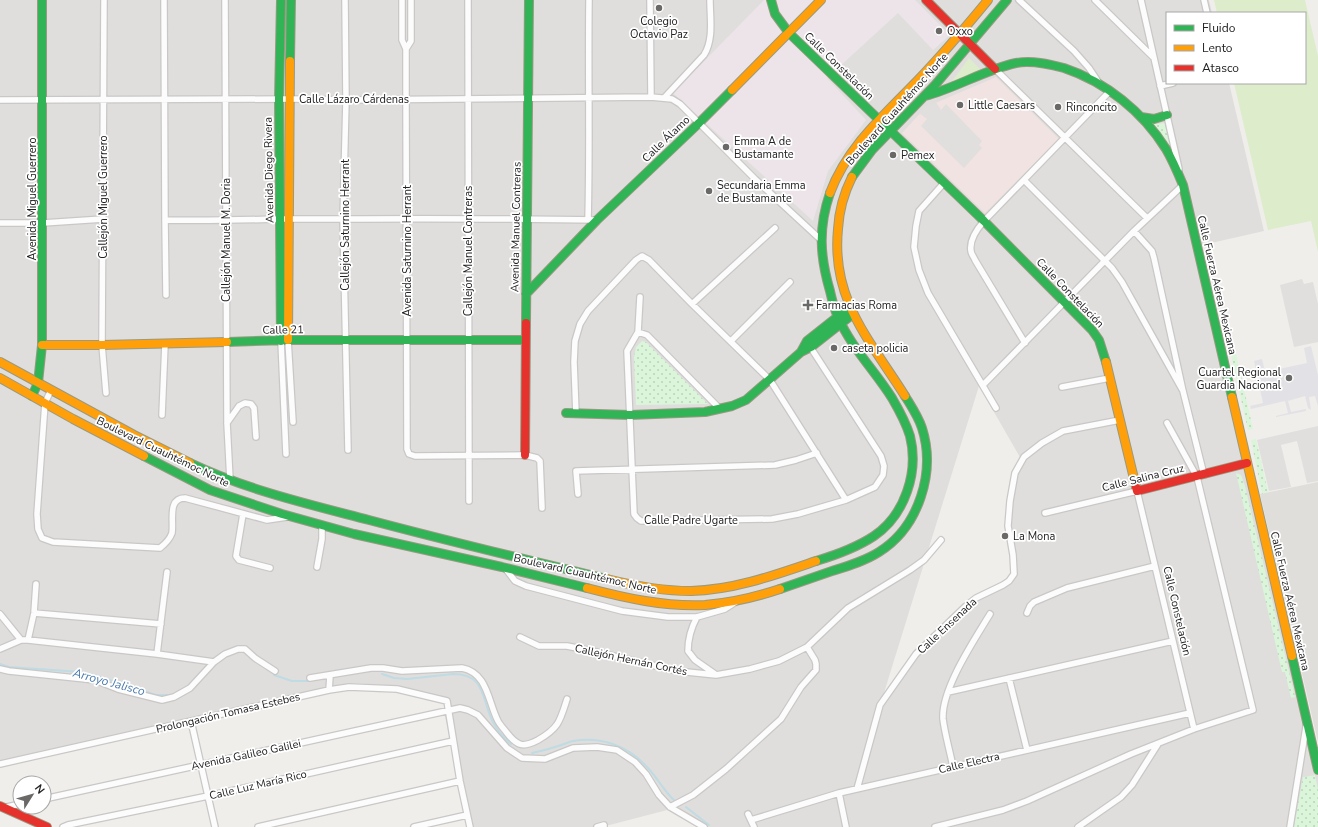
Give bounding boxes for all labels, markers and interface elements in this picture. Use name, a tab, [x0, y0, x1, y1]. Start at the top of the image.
marker: Colegio Octavio Paz	[654, 3, 664, 13]
legend	[1166, 12, 1306, 84]
place label: Colegio Octavio Paz	[630, 14, 688, 42]
text: Fluido	[1202, 20, 1236, 36]
place label: Oxxo	[947, 24, 973, 39]
marker: Oxxo	[934, 26, 944, 36]
street label: Calle Constelación	[801, 29, 877, 103]
text: Lento	[1202, 40, 1233, 56]
street label: Boulevard Cuauhtémoc Norte	[843, 50, 952, 168]
text: Atasco	[1202, 60, 1239, 76]
street label: Calle Lázaro Cárdenas	[299, 92, 409, 107]
place label: Little Caesars	[968, 98, 1035, 113]
marker: Little Caesars	[955, 100, 965, 110]
place label: Rinconcito	[1066, 100, 1117, 115]
marker: Rinconcito	[1053, 102, 1063, 112]
street label: Calle Álamo	[638, 112, 693, 166]
street label: Avenida Diego Rivera	[261, 117, 277, 223]
place label: Emma A de Bustamante	[734, 134, 794, 162]
street label: Callejón Miguel Guerrero	[96, 135, 111, 259]
street label: Avenida Miguel Guerrero	[25, 137, 40, 261]
marker: Emma A de Bustamante	[721, 142, 731, 152]
place label: Pemex	[901, 148, 935, 163]
marker: Pemex	[888, 150, 898, 160]
street label: Callejón Saturnino Herrant	[338, 159, 353, 291]
street label: Avenida Manuel Contreras	[507, 162, 525, 292]
street label: Callejón Manuel M. Doria	[219, 178, 234, 302]
place label: Secundaria Emma de Bustamante	[717, 178, 806, 206]
street label: Avenida Saturnino Herrant	[400, 185, 415, 317]
street label: Callejón Manuel Contreras	[461, 186, 476, 316]
marker: Secundaria Emma de Bustamante	[704, 186, 714, 196]
street label: Calle Fuerza Aérea Mexicana	[1194, 214, 1240, 356]
street label: Calle Constelación	[1033, 255, 1107, 331]
place label: Farmacias Roma	[816, 298, 897, 313]
marker: Farmacias Roma	[803, 300, 813, 310]
street label: Calle 21	[262, 322, 304, 338]
place label: caseta policia	[842, 341, 909, 356]
marker: caseta policia	[829, 343, 839, 353]
place label: Cuartel Regional Guardia Nacional	[1196, 365, 1282, 393]
marker: Cuartel Regional Guardia Nacional	[1284, 373, 1294, 383]
street label: Boulevard Cuauhtémoc Norte	[94, 413, 232, 491]
street label: Calle Salina Cruz	[1100, 461, 1186, 495]
street label: Calle Padre Ugarte	[644, 513, 738, 528]
place label: La Mona	[1013, 529, 1055, 544]
street label: Calle Fuerza Aérea Mexicana	[1267, 530, 1313, 672]
marker: La Mona	[1000, 531, 1010, 541]
street label: Boulevard Cuauhtémoc Norte	[512, 550, 658, 598]
street label: Calle Constelación	[1159, 565, 1195, 657]
street label: Calle Ensenada	[914, 594, 980, 658]
street label: Callejón Hernán Cortés	[573, 641, 689, 679]
water label: Arroyo Jalisco	[70, 664, 147, 699]
street label: Prolongación Tomasa Estebes	[155, 689, 301, 737]
street label: Avenida Galileo Galilei	[190, 736, 302, 774]
street label: Calle Electra	[937, 749, 1001, 777]
street label: Calle Luz María Rico	[208, 766, 308, 804]
north arrow	[12, 775, 52, 815]
text: N	[31, 781, 48, 797]

